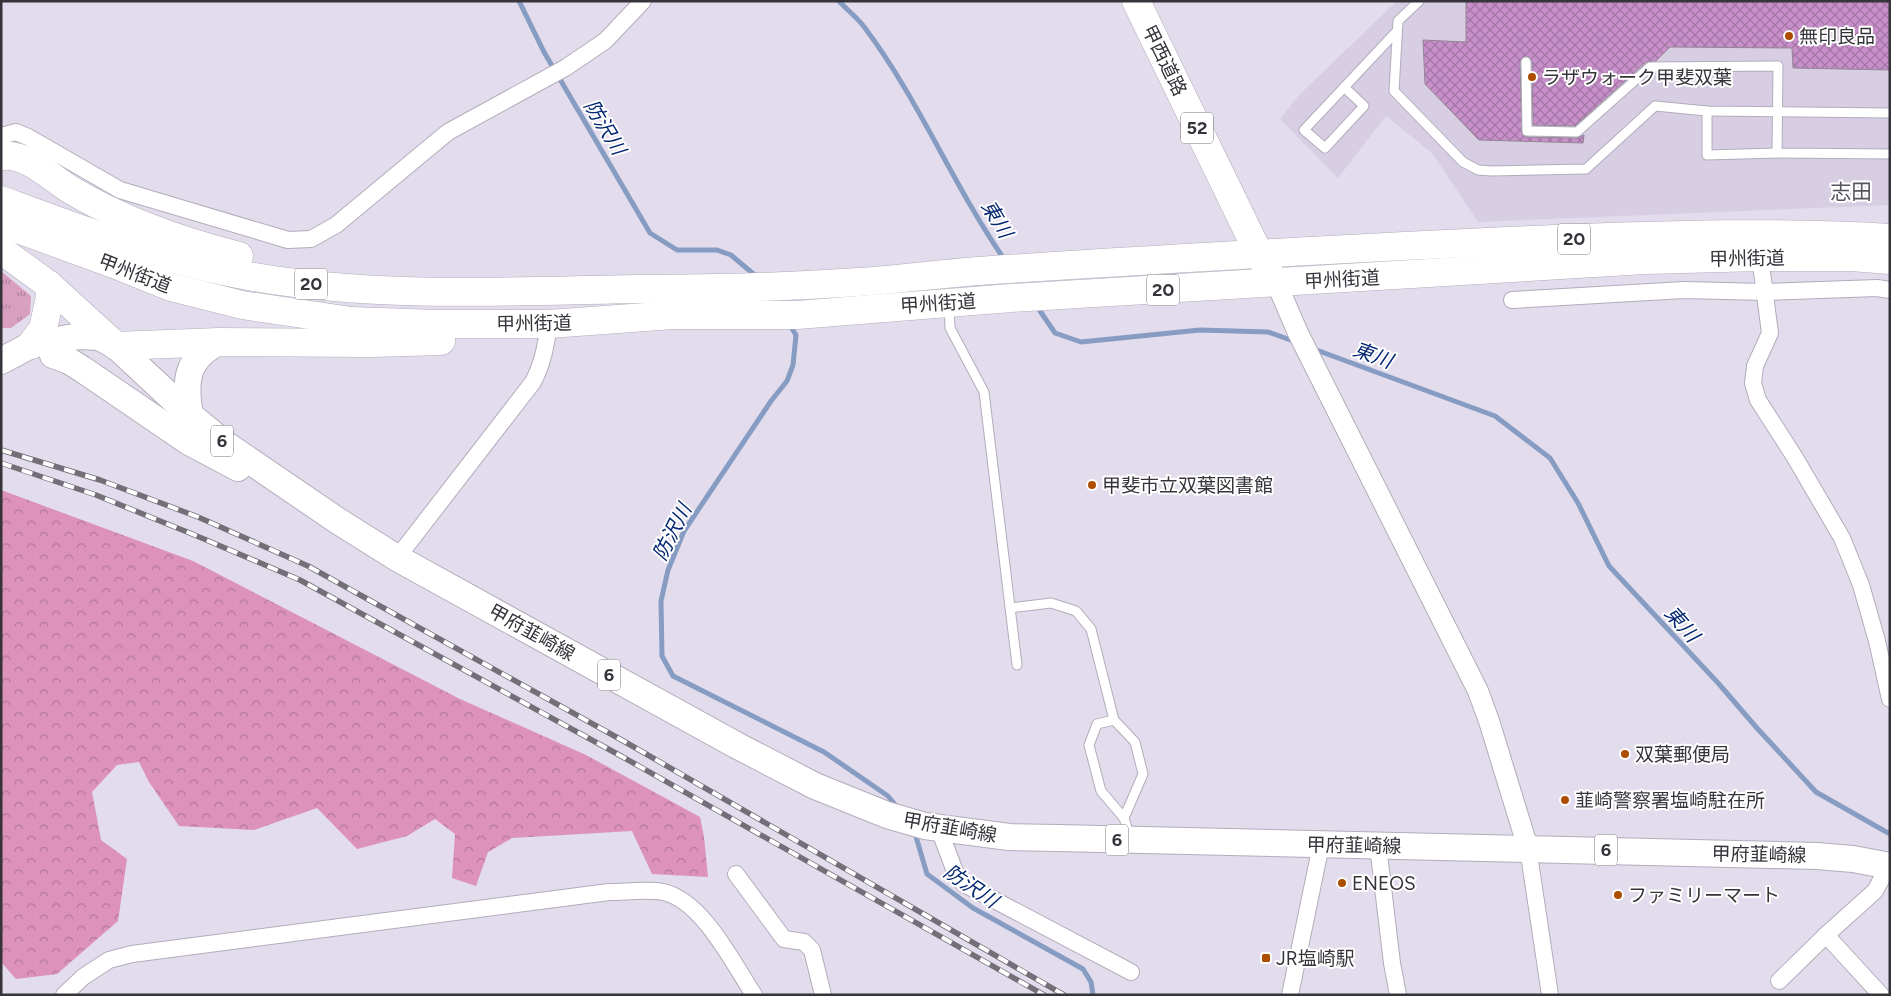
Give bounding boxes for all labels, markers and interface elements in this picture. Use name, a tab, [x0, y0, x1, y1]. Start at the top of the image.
street label: 甲西道路	[1138, 21, 1192, 99]
place label: 無印良品	[1799, 25, 1875, 48]
marker: 無印良品	[1783, 30, 1795, 42]
place label: ラザウォーク甲斐双葉	[1542, 66, 1732, 89]
marker: ラザウォーク甲斐双葉	[1526, 71, 1538, 83]
water label: 防沢川	[579, 95, 632, 161]
road number: 52	[1181, 112, 1213, 144]
district label: 志田	[1830, 179, 1872, 204]
water label: 東川	[976, 196, 1019, 244]
road number: 20	[1558, 223, 1590, 254]
street label: 甲州街道	[1709, 246, 1785, 271]
street label: 甲州街道	[95, 249, 174, 298]
street label: 甲州街道	[1303, 266, 1381, 293]
road number: 20	[295, 268, 327, 300]
road number: 20	[1147, 274, 1179, 306]
street label: 甲州街道	[899, 289, 977, 318]
street label: 甲州街道	[496, 311, 572, 336]
water label: 東川	[1350, 337, 1398, 374]
road number: 6	[211, 426, 233, 456]
place label: 甲斐市立双葉図書館	[1102, 474, 1273, 497]
marker: 甲斐市立双葉図書館	[1086, 479, 1098, 491]
water label: 防沢川	[648, 498, 697, 564]
street label: 甲府韮崎線	[485, 599, 579, 666]
water label: 東川	[1660, 601, 1706, 648]
road number: 6	[598, 660, 620, 690]
place label: 双葉郵便局	[1635, 743, 1730, 766]
marker: 双葉郵便局	[1619, 748, 1631, 760]
place label: 韮崎警察署塩崎駐在所	[1575, 789, 1765, 812]
marker: 韮崎警察署塩崎駐在所	[1559, 794, 1571, 806]
street label: 甲府韮崎線	[901, 808, 999, 847]
road number: 6	[1106, 824, 1128, 856]
street label: 甲府韮崎線	[1306, 833, 1402, 858]
road number: 6	[1595, 834, 1617, 866]
street label: 甲府韮崎線	[1711, 842, 1807, 867]
water label: 防沢川	[939, 859, 1004, 914]
place label: ENEOS	[1352, 872, 1416, 895]
marker: ENEOS	[1336, 877, 1348, 889]
place label: ファミリーマート	[1628, 884, 1780, 907]
marker: ファミリーマート	[1612, 889, 1624, 901]
place label: JR塩崎駅	[1276, 947, 1355, 970]
marker: JR塩崎駅	[1260, 952, 1272, 964]

